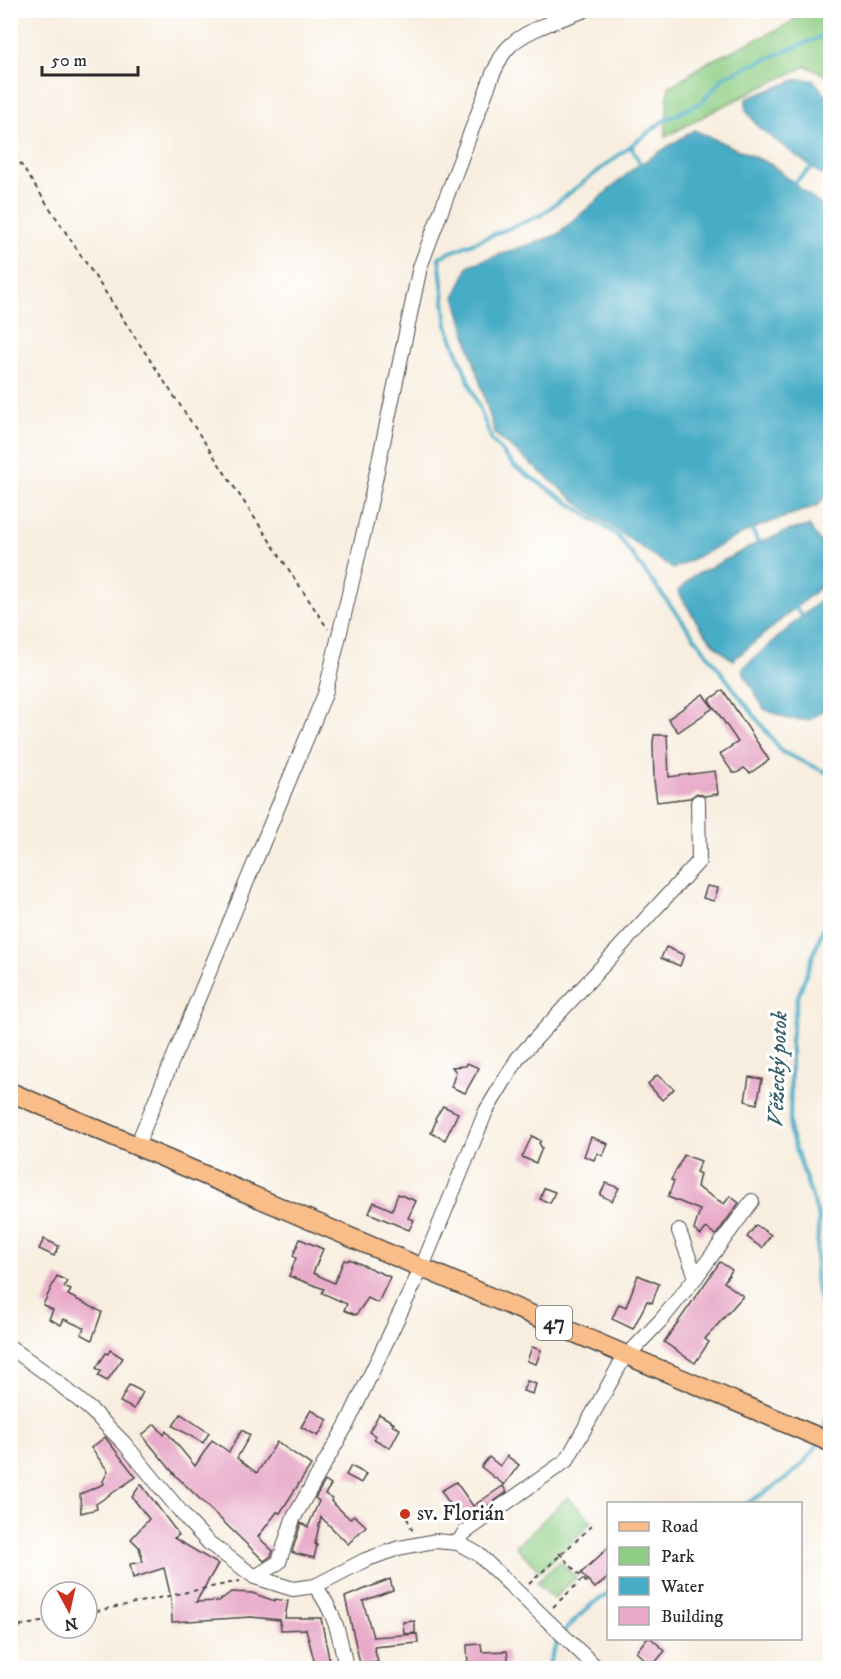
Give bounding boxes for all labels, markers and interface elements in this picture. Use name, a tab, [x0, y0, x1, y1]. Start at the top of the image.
scale bar	[42, 39, 138, 77]
text: 50 m	[51, 50, 87, 72]
water label: Věžecký potok	[762, 1010, 794, 1127]
road number: 47	[536, 1306, 572, 1340]
place label: sv. Florián	[417, 1501, 505, 1527]
legend	[607, 1502, 802, 1640]
marker: sv. Florián	[398, 1507, 412, 1521]
text: Road	[661, 1516, 698, 1538]
text: Park	[661, 1546, 695, 1568]
text: Water	[660, 1576, 704, 1598]
north arrow	[39, 1580, 99, 1640]
text: Building	[661, 1606, 723, 1628]
text: N	[63, 1613, 79, 1635]

